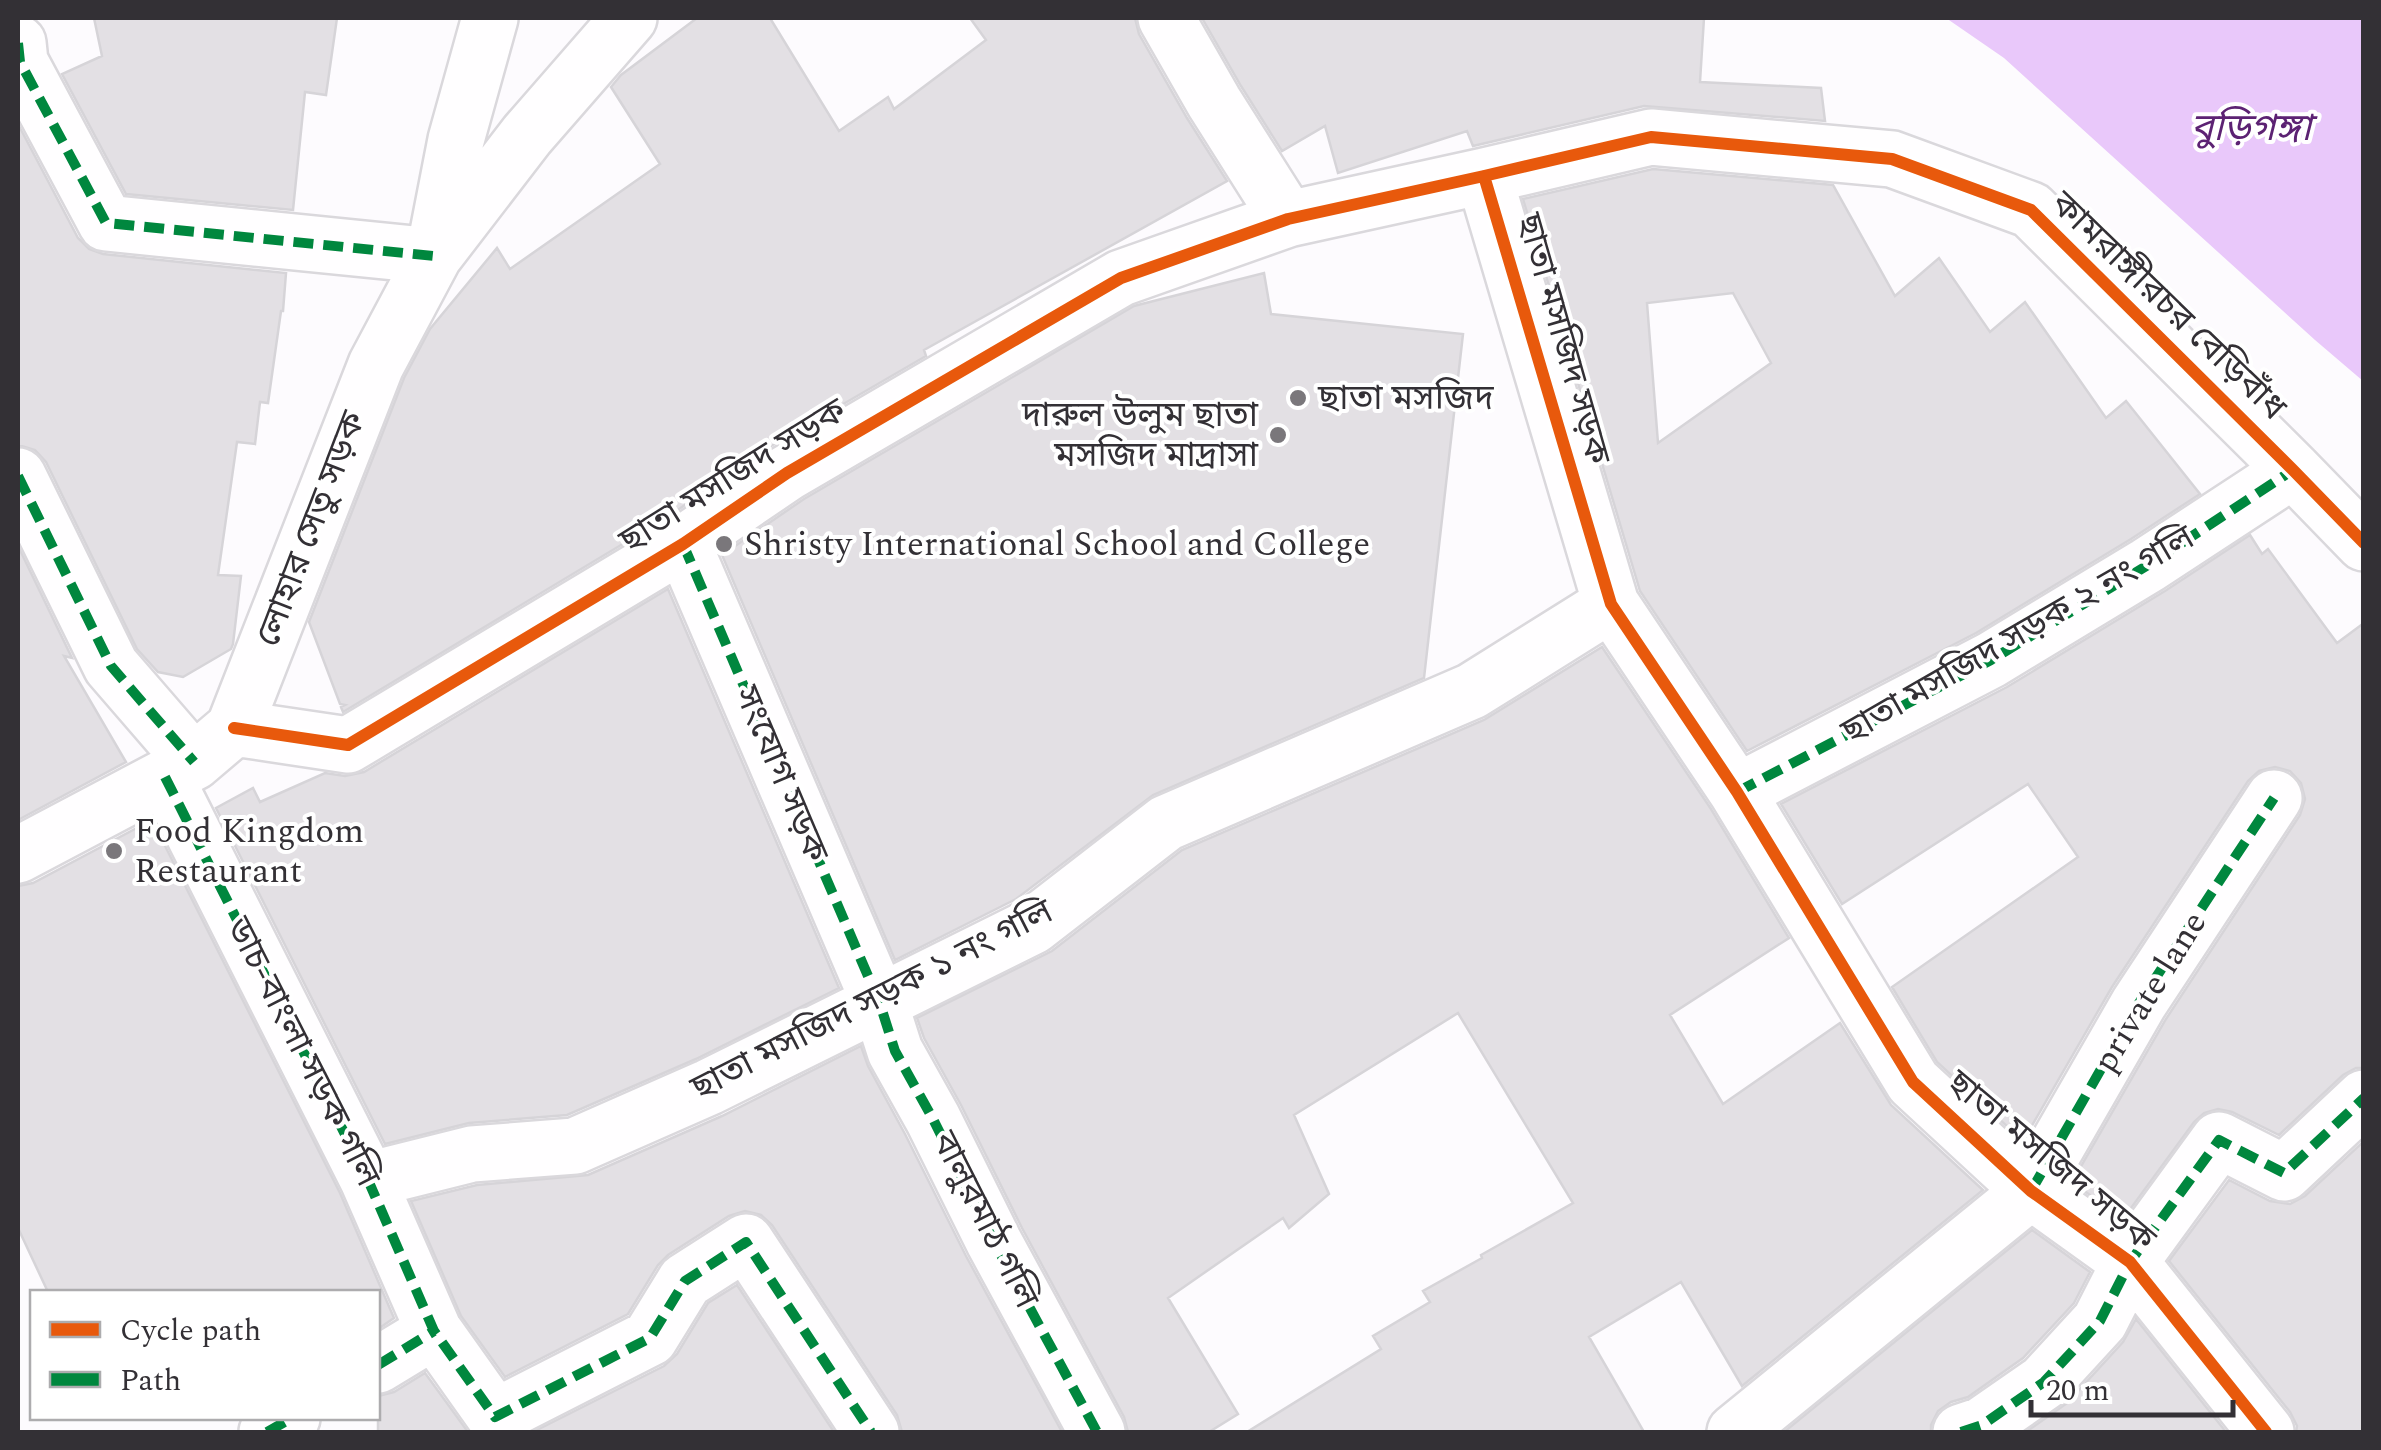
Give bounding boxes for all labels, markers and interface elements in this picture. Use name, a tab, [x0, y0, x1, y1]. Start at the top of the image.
water label: বুড়িগঙ্গা	[2191, 100, 2318, 158]
street label: কামরাঙ্গীরচর বেড়িবাঁধ	[2037, 178, 2299, 434]
street label: ছাতা মসজিদ সড়ক	[1502, 206, 1624, 472]
place label: ছাতা মসজিদ	[1317, 372, 1494, 425]
street label: ছাতা মসজিদ সড়ক	[608, 384, 858, 568]
marker: ছাতা মসজিদ	[1287, 387, 1309, 409]
place label: দারুল উলুম ছাতা মসজিদ মাদ্রাসা	[1021, 389, 1259, 482]
street label: লোহার সেতু সড়ক	[242, 403, 380, 654]
marker: দারুল উলুম ছাতা মসজিদ মাদ্রাসা	[1267, 424, 1289, 446]
street label: ছাতা মসজিদ সড়ক ২ নং গলি	[1831, 512, 2205, 758]
place label: Shristy International School and College	[744, 518, 1370, 571]
marker: Shristy International School and College	[713, 533, 735, 555]
street label: সংযোগ সড়ক	[720, 677, 842, 871]
place label: Food Kingdom Restaurant	[134, 805, 364, 898]
marker: Food Kingdom Restaurant	[103, 840, 125, 862]
street label: ছাতা মসজিদ সড়ক ১ নং গলি	[681, 885, 1063, 1115]
street label: private lane	[2079, 901, 2221, 1083]
street label: ডাচ-বাংলা সড়ক গলি	[212, 907, 394, 1197]
street label: ছাতা মসজিদ সড়ক	[1934, 1057, 2168, 1265]
street label: বালুরমাঠ গলি	[917, 1121, 1053, 1318]
legend	[30, 1290, 380, 1420]
text: Cycle path	[120, 1308, 261, 1354]
scale bar	[2031, 1355, 2234, 1417]
text: Path	[120, 1358, 181, 1404]
text: 20 m	[2046, 1368, 2109, 1414]

